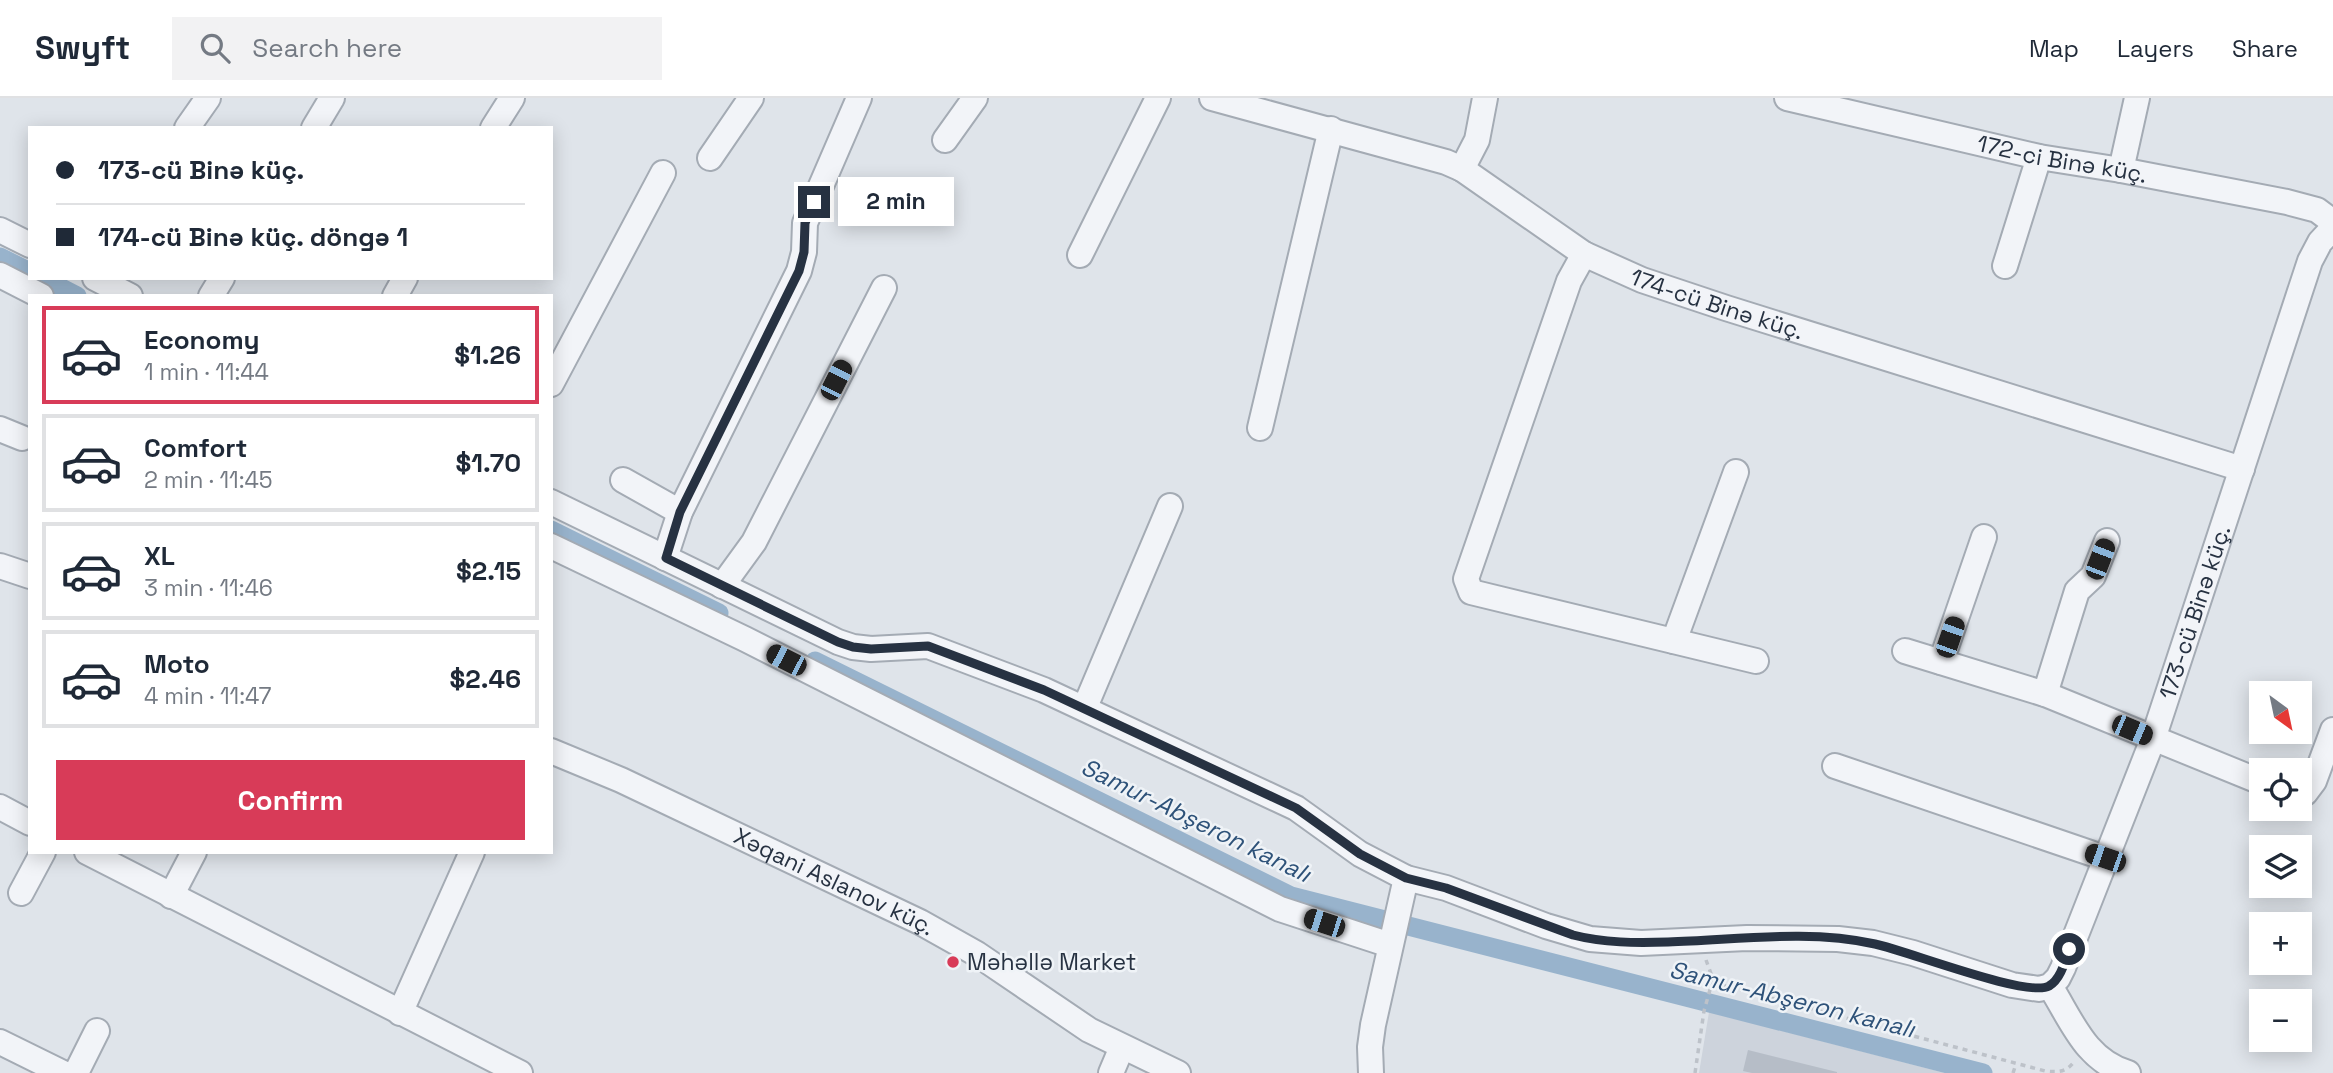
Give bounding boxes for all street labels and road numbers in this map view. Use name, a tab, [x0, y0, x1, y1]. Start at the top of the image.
street label: 172-ci Binə küç.	[1974, 128, 2150, 190]
street label: 174-cü Binə küç.	[1625, 262, 1807, 346]
street label: 173-cü Binə küç.	[2152, 521, 2237, 703]
street label: Xəqani Aslanov küç.	[729, 821, 940, 942]

